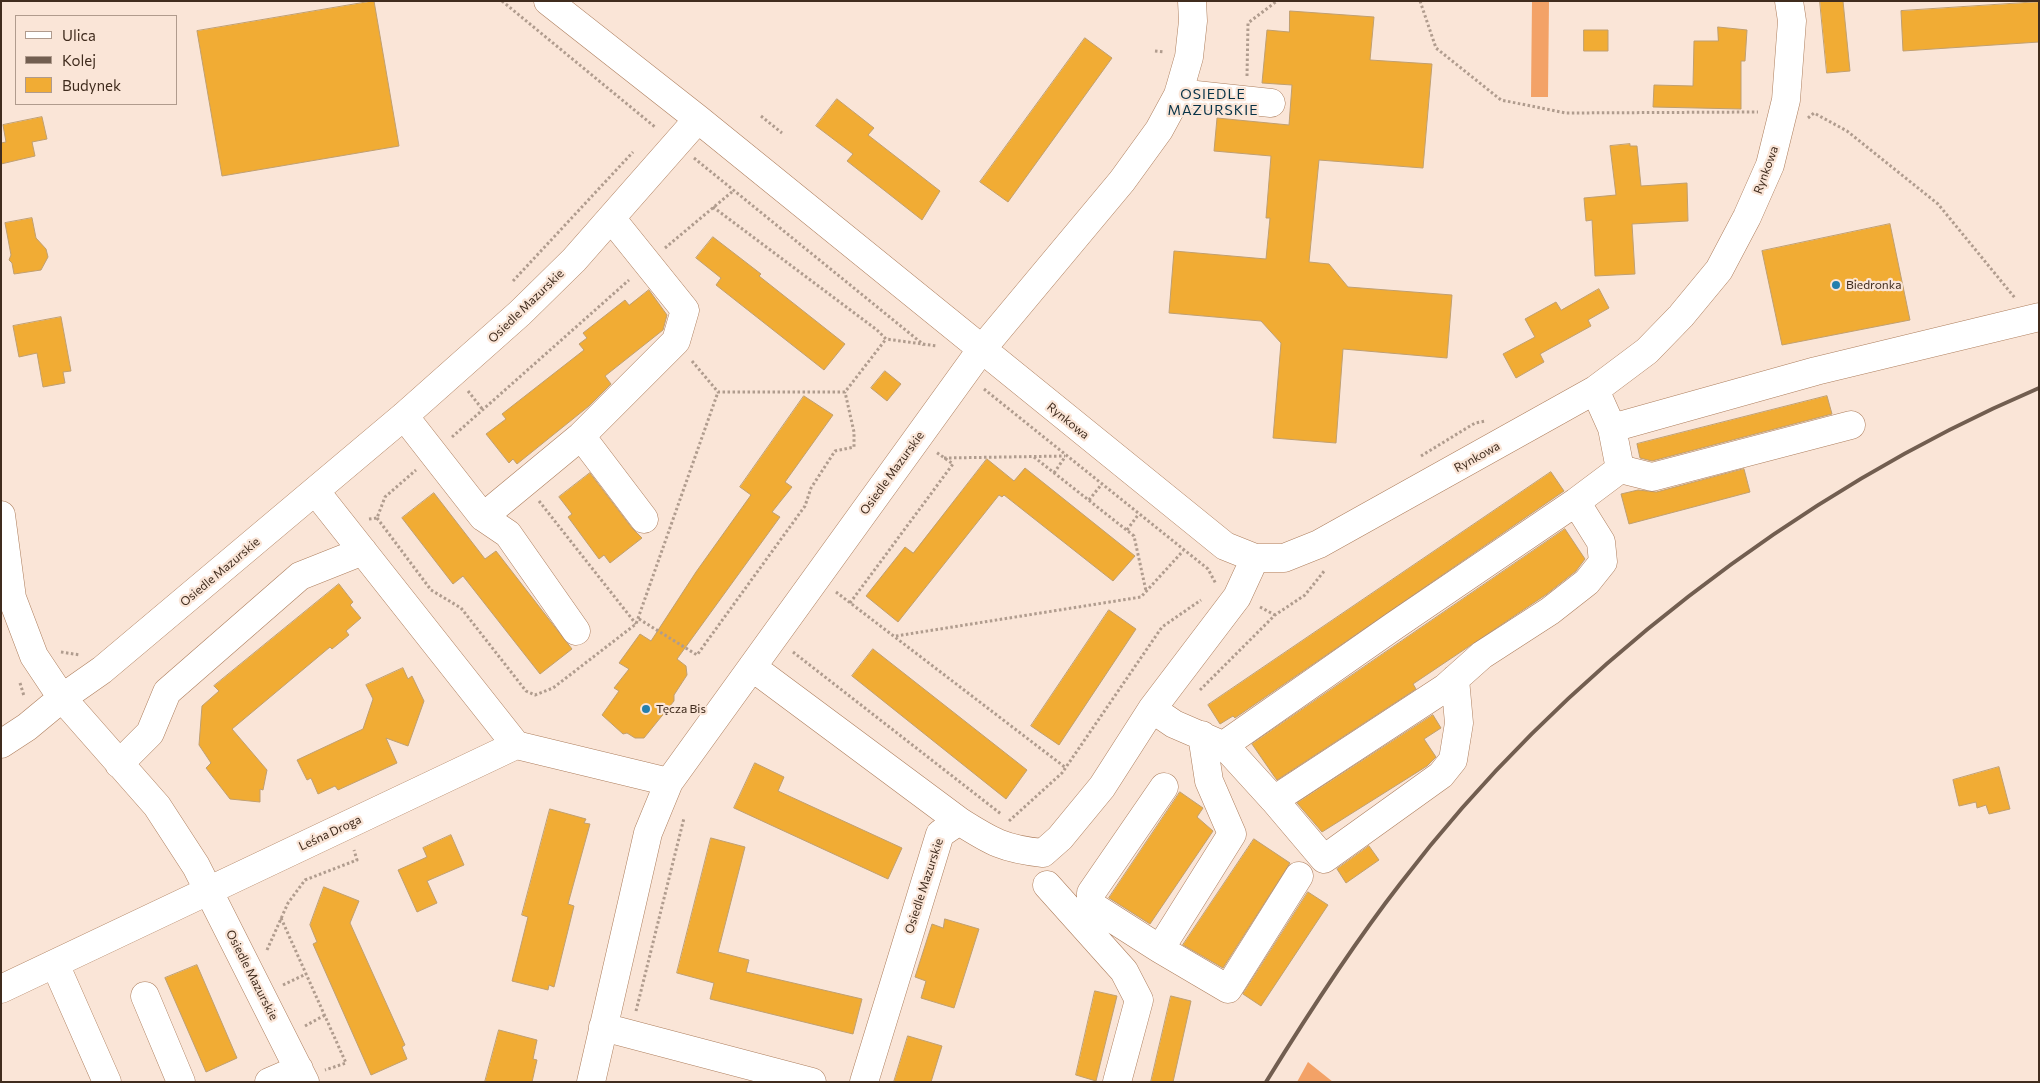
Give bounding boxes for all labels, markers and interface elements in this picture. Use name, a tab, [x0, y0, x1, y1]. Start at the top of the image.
legend	[15, 15, 178, 105]
text: Ulica	[62, 26, 96, 44]
text: Kolej	[62, 51, 96, 69]
text: Budynek	[62, 76, 121, 94]
district label: OSIEDLE MAZURSKIE	[1166, 86, 1260, 118]
street label: Rynkowa	[1751, 144, 1781, 196]
street label: Osiedle Mazurskie	[485, 266, 567, 346]
place label: Biedronka	[1846, 278, 1902, 292]
marker: Biedronka	[1830, 279, 1842, 291]
street label: Rynkowa	[1044, 400, 1092, 442]
street label: Osiedle Mazurskie	[857, 428, 927, 518]
street label: Rynkowa	[1452, 439, 1502, 475]
street label: Osiedle Mazurskie	[177, 534, 263, 610]
place label: Tęcza Bis	[656, 702, 706, 716]
marker: Tęcza Bis	[640, 703, 652, 715]
street label: Leśna Droga	[296, 812, 364, 854]
street label: Osiedle Mazurskie	[902, 836, 946, 936]
street label: Osiedle Mazurskie	[223, 927, 281, 1023]

